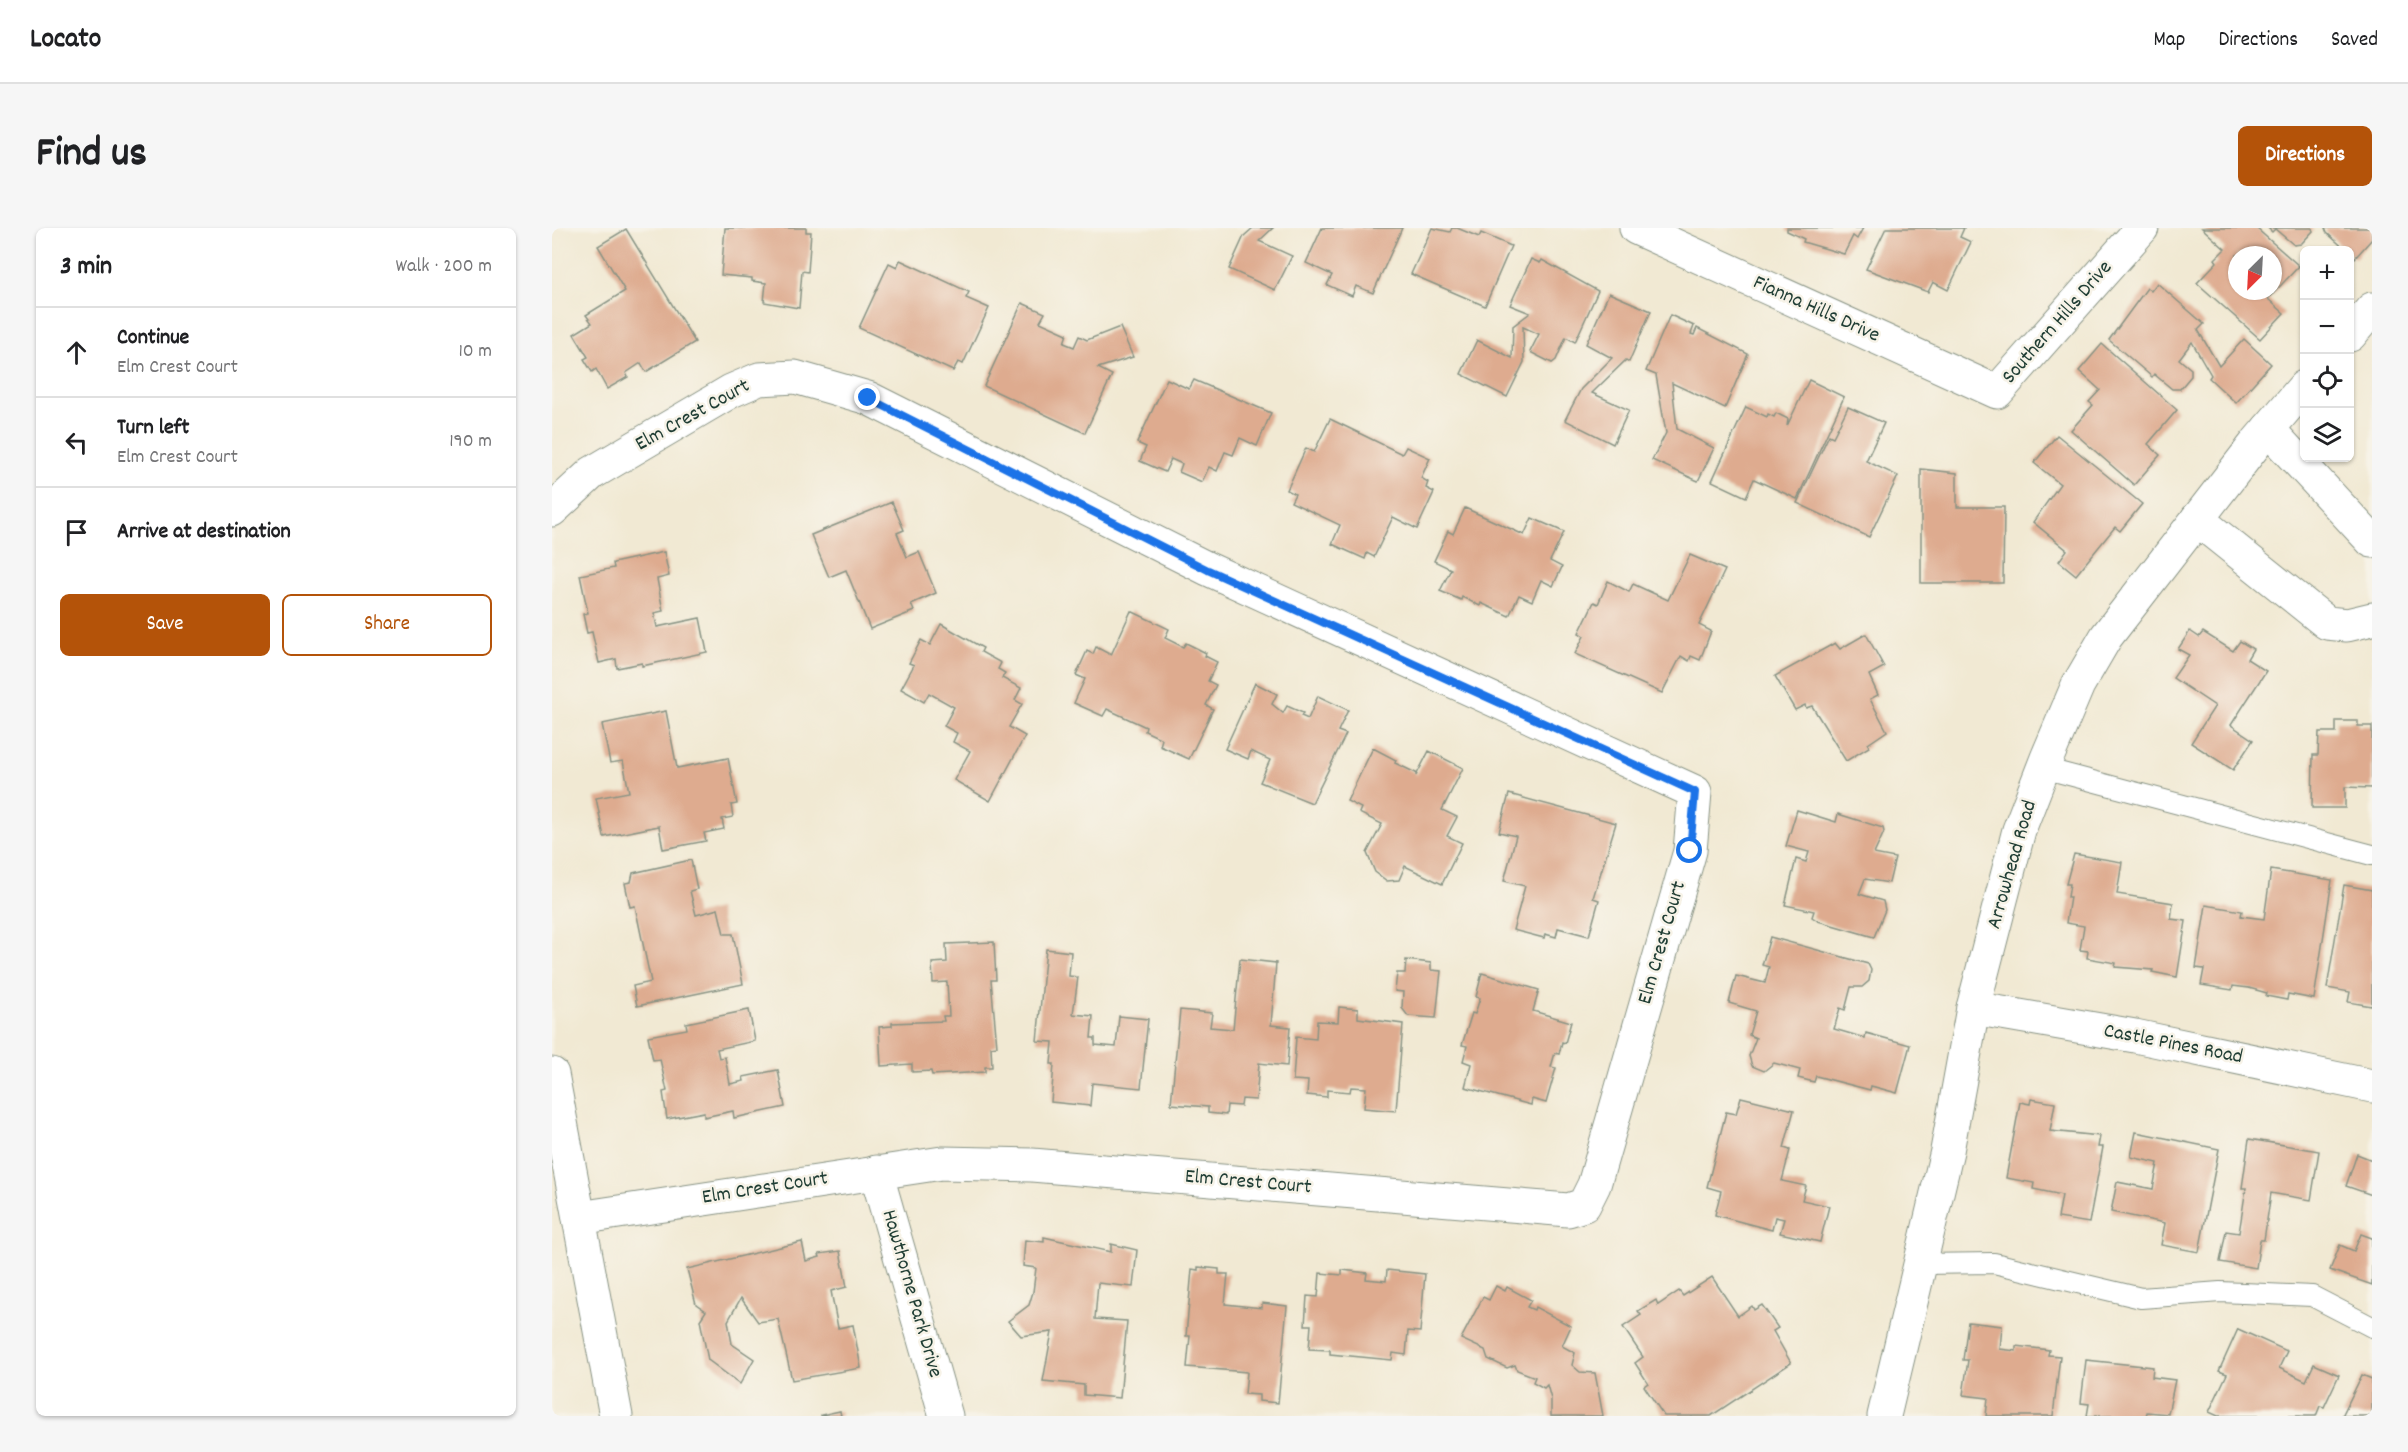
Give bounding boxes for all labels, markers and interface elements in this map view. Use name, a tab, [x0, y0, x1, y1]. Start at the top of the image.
text: Locato	[30, 21, 101, 61]
text: Map	[2154, 26, 2185, 56]
text: Directions	[2218, 26, 2298, 56]
text: Saved	[2331, 26, 2378, 56]
text: Find us	[36, 126, 147, 186]
button: Directions	[2238, 126, 2372, 186]
north arrow	[2228, 246, 2282, 300]
map controls	[2300, 246, 2354, 462]
button: +	[2300, 246, 2354, 300]
text: 3 min	[60, 249, 112, 286]
text: Walk · 200 m	[396, 253, 492, 281]
street label: Southern Hills Drive	[1996, 255, 2120, 391]
street label: Fianna Hills Drive	[1748, 269, 1884, 351]
button: −	[2300, 300, 2354, 354]
text: Continue	[117, 323, 189, 354]
icon: ahead	[60, 336, 93, 369]
text: 10 m	[458, 338, 492, 366]
text: Elm Crest Court	[117, 354, 238, 382]
button: locate	[2300, 354, 2354, 408]
street label: Elm Crest Court	[630, 372, 756, 460]
route end	[854, 384, 880, 410]
button: layers	[2300, 408, 2354, 462]
text: Turn left	[117, 413, 189, 444]
icon: left	[60, 426, 93, 459]
text: 190 m	[449, 428, 492, 456]
text: Elm Crest Court	[117, 444, 238, 472]
icon: arrive	[60, 516, 93, 549]
text: Arrive at destination	[117, 517, 291, 548]
button: Save	[60, 594, 270, 656]
button: Share	[282, 594, 492, 656]
street label: Arrowhead Road	[1980, 797, 2046, 933]
route start	[1676, 837, 1702, 863]
street label: Elm Crest Court	[1631, 878, 1695, 1008]
street label: Castle Pines Road	[2101, 1017, 2245, 1073]
street label: Elm Crest Court	[1183, 1163, 1313, 1203]
street label: Elm Crest Court	[700, 1164, 830, 1214]
street label: Hawthorne Park Drive	[873, 1206, 949, 1382]

